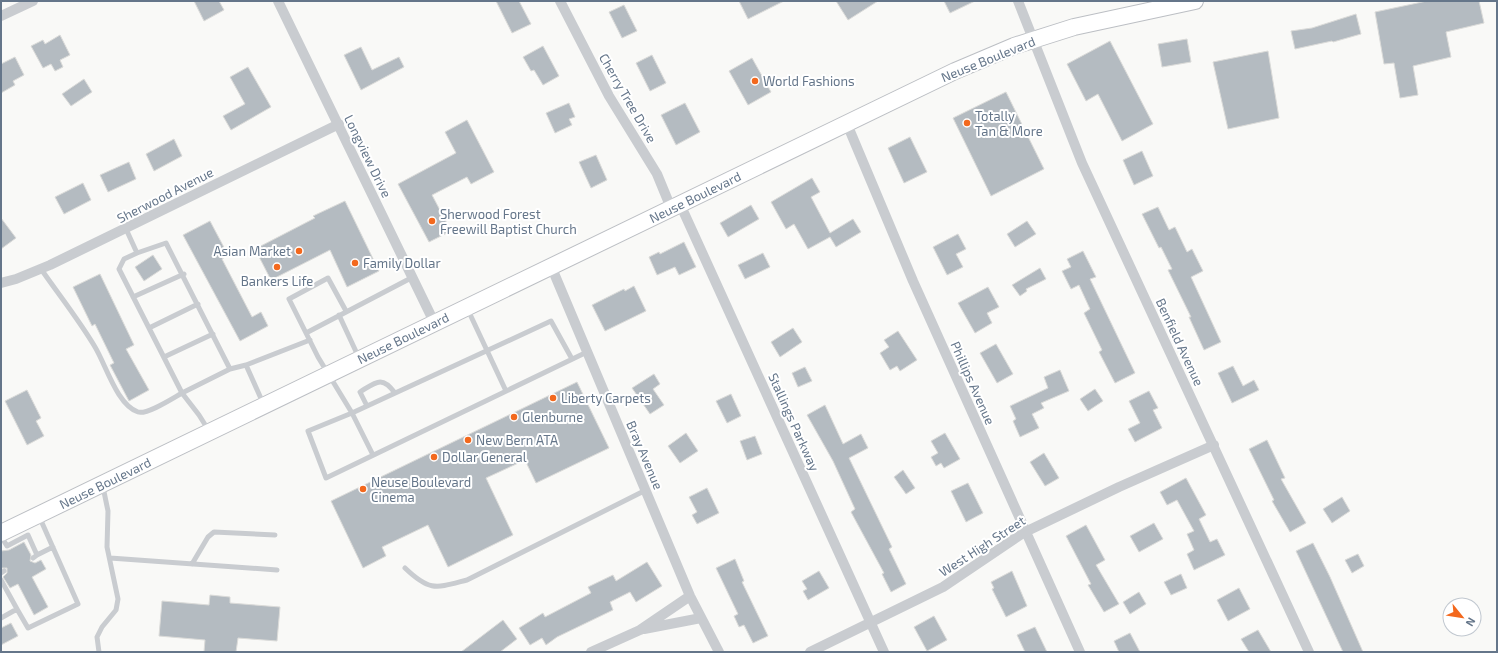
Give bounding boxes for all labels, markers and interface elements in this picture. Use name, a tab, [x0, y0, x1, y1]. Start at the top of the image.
street label: Neuse Boulevard	[939, 33, 1037, 85]
street label: Cherry Tree Drive	[596, 50, 660, 146]
place label: World Fashions	[763, 73, 855, 89]
marker: World Fashions	[750, 76, 760, 86]
place label: Totally Tan & More	[975, 108, 1043, 139]
street label: Longview Drive	[341, 112, 395, 200]
marker: Totally Tan & More	[962, 118, 972, 128]
street label: Sherwood Avenue	[114, 164, 216, 226]
street label: Neuse Boulevard	[646, 168, 744, 226]
place label: Sherwood Forest Freewill Baptist Church	[440, 206, 577, 237]
marker: Sherwood Forest Freewill Baptist Church	[427, 216, 437, 226]
place label: Asian Market	[213, 243, 291, 259]
marker: Asian Market	[294, 246, 304, 256]
place label: Family Dollar	[363, 255, 441, 271]
marker: Family Dollar	[350, 258, 360, 268]
marker: Bankers Life	[272, 262, 282, 272]
place label: Bankers Life	[241, 273, 313, 289]
street label: Benfield Avenue	[1153, 296, 1207, 388]
street label: Neuse Boulevard	[354, 309, 452, 367]
street label: Phillips Avenue	[947, 339, 999, 427]
street label: Stallings Parkway	[765, 370, 823, 474]
place label: Liberty Carpets	[561, 390, 651, 406]
marker: Liberty Carpets	[548, 393, 558, 403]
place label: Glenburne	[522, 409, 583, 425]
marker: Glenburne	[509, 412, 519, 422]
street label: Bray Avenue	[623, 418, 667, 492]
place label: New Bern ATA	[476, 432, 558, 448]
marker: New Bern ATA	[463, 435, 473, 445]
place label: Dollar General	[442, 449, 527, 465]
marker: Dollar General	[429, 452, 439, 462]
street label: Neuse Boulevard	[56, 454, 154, 512]
place label: Neuse Boulevard Cinema	[371, 474, 471, 505]
marker: Neuse Boulevard Cinema	[358, 484, 368, 494]
street label: West High Street	[936, 512, 1028, 580]
north arrow	[1442, 597, 1482, 637]
text: N	[1463, 616, 1479, 629]

